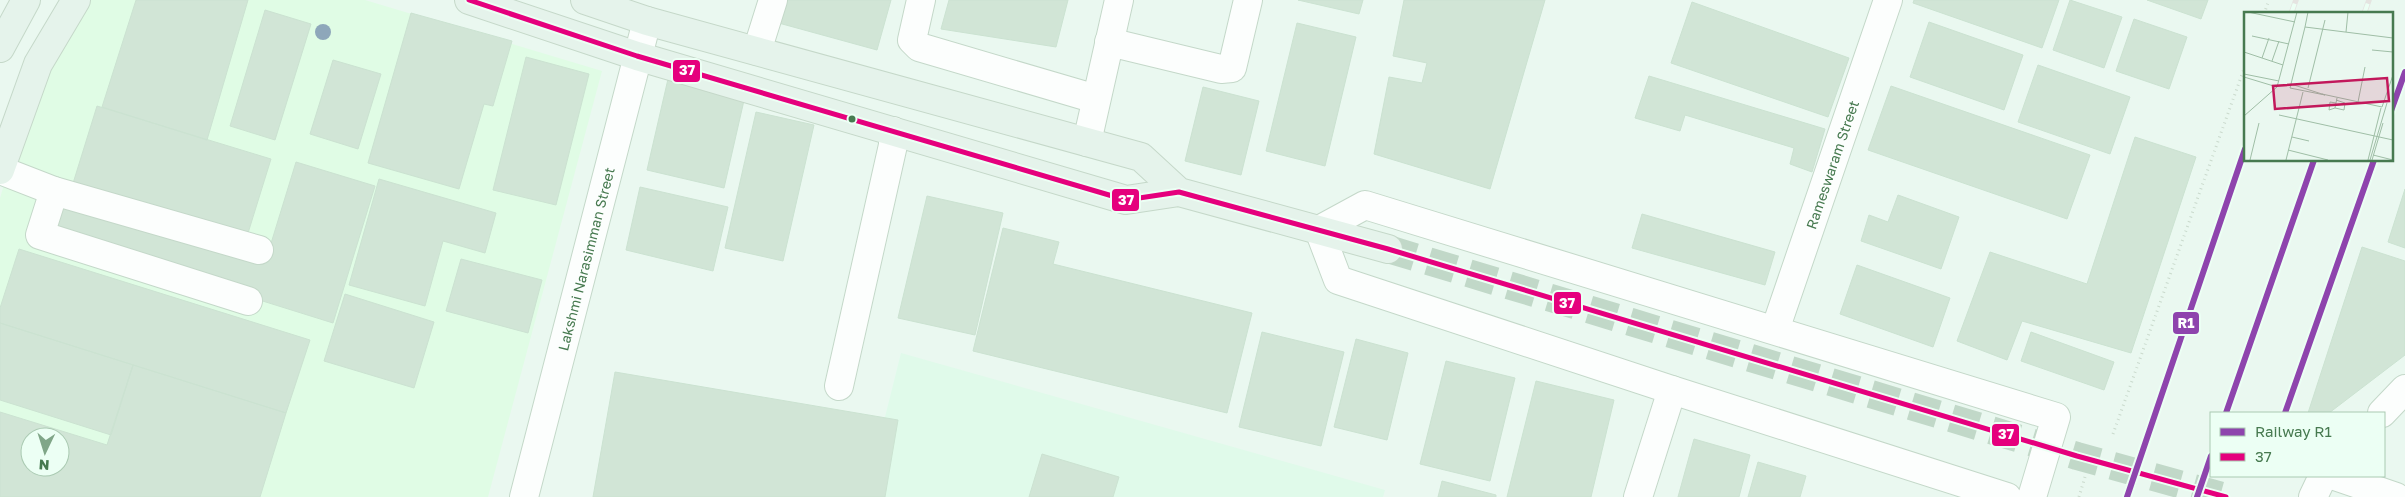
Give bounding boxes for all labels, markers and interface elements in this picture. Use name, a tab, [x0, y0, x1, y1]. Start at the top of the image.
inset map	[2244, 12, 2392, 161]
line badge: 37	[672, 59, 701, 83]
text: 37	[679, 61, 695, 78]
street label: Rameswaram Street	[1802, 98, 1862, 231]
unlabelled marker	[847, 114, 857, 124]
street label: Lakshmi Narasimman Street	[554, 165, 617, 352]
line badge: 37	[1111, 188, 1140, 212]
text: 37	[1118, 191, 1134, 208]
line badge: 37	[1553, 291, 1582, 315]
text: 37	[1559, 294, 1575, 311]
line badge: R1	[2172, 311, 2200, 335]
text: R1	[2178, 314, 2194, 331]
legend	[2210, 412, 2385, 477]
text: Railway R1	[2255, 422, 2332, 440]
line badge: 37	[1991, 423, 2020, 447]
text: 37	[1998, 425, 2014, 442]
north arrow	[20, 427, 70, 477]
text: 37	[2255, 447, 2272, 465]
text: N	[38, 457, 50, 474]

